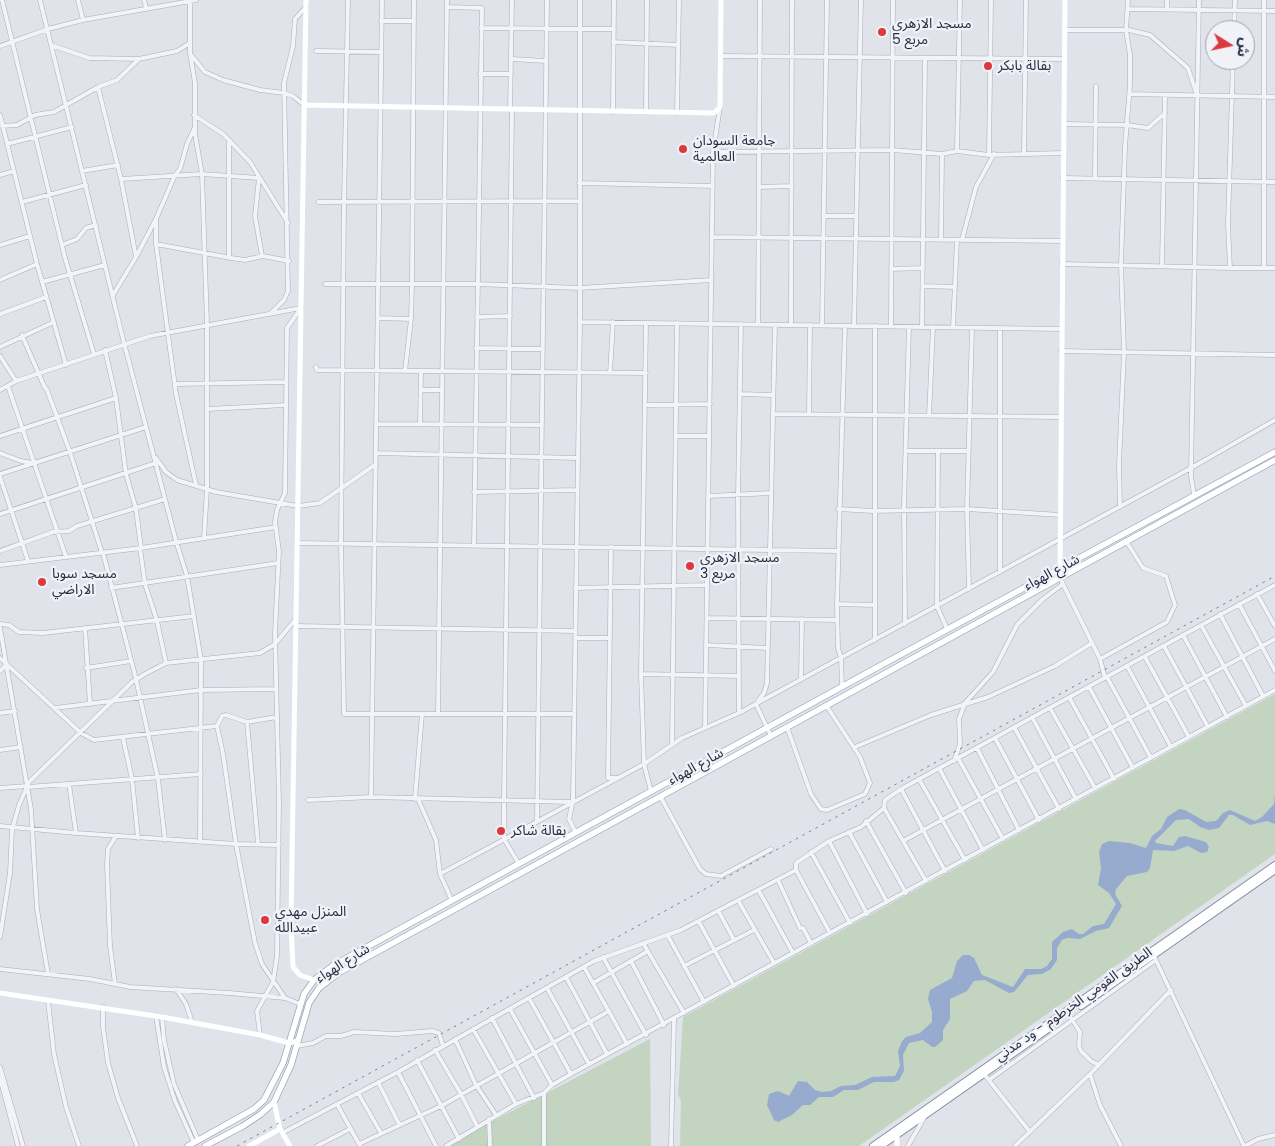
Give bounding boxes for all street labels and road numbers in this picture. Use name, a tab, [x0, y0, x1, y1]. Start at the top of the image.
street label: شارع الهواء	[1021, 551, 1083, 595]
street label: شارع الهواء	[665, 745, 727, 789]
street label: شارع الهواء	[313, 941, 373, 987]
street label: الطريق القومي الخرطوم - ود مدني	[992, 944, 1156, 1066]

